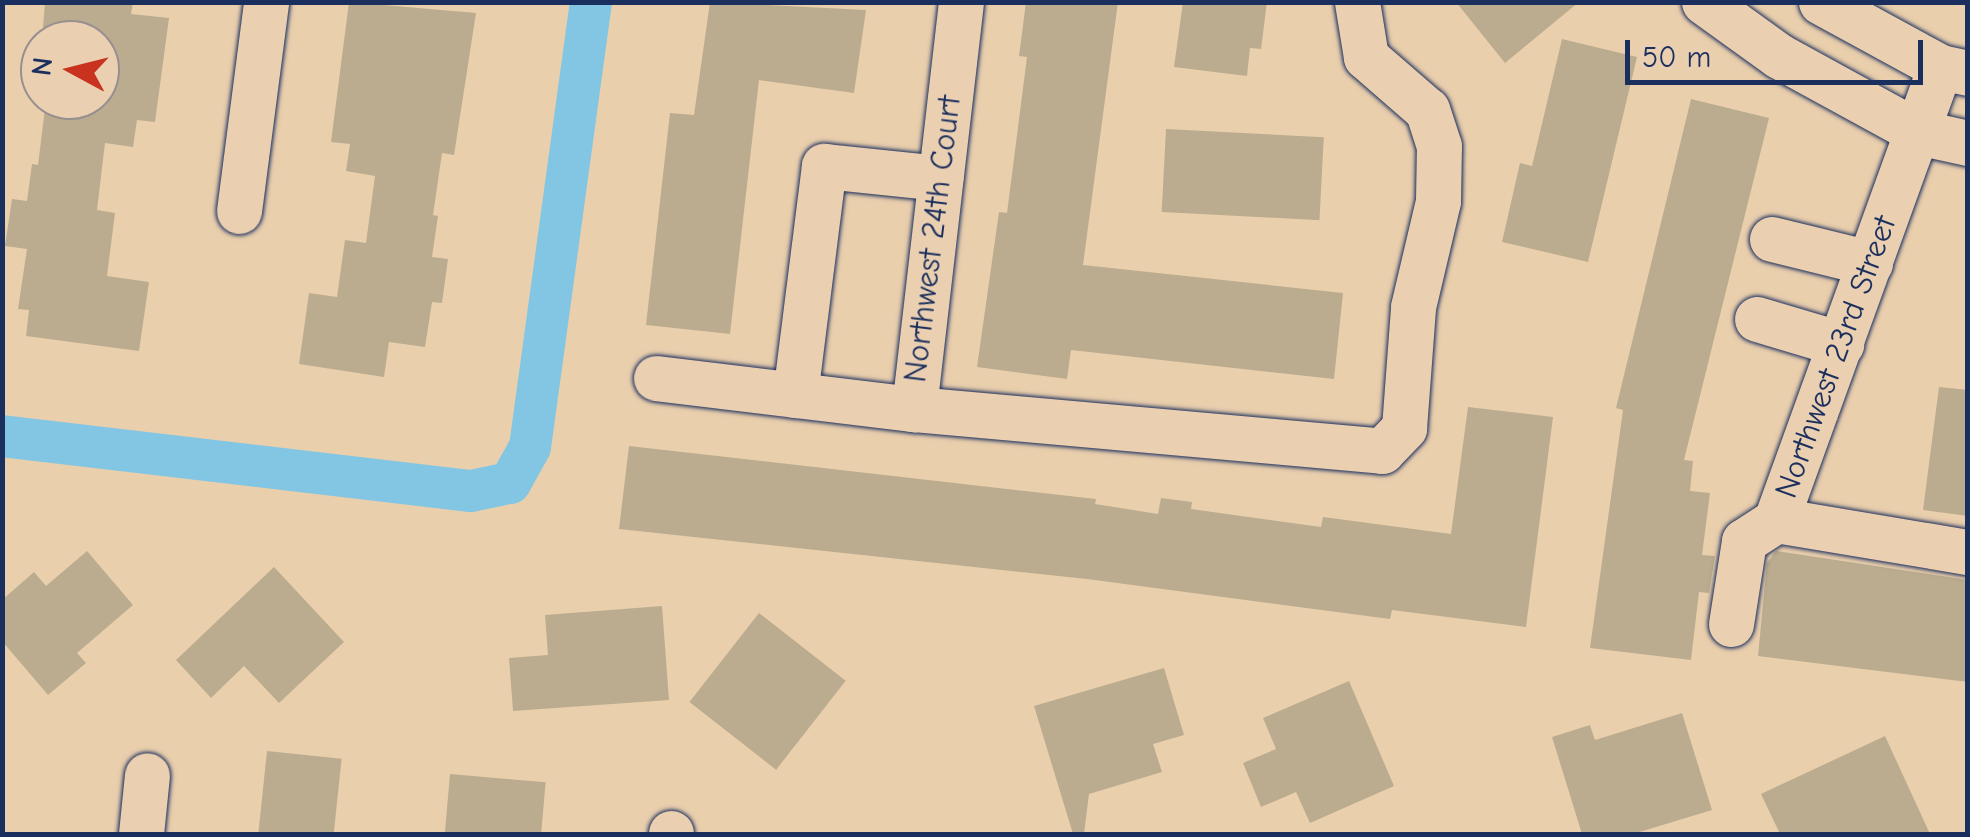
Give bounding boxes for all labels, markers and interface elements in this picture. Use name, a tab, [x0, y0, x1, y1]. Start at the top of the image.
north arrow	[20, 20, 120, 120]
scale bar	[1630, 20, 1928, 82]
text: 50 m	[1642, 40, 1711, 75]
text: N	[25, 56, 59, 78]
street label: Northwest 24th Court	[896, 93, 970, 385]
street label: Northwest 23rd Street	[1767, 211, 1905, 503]

